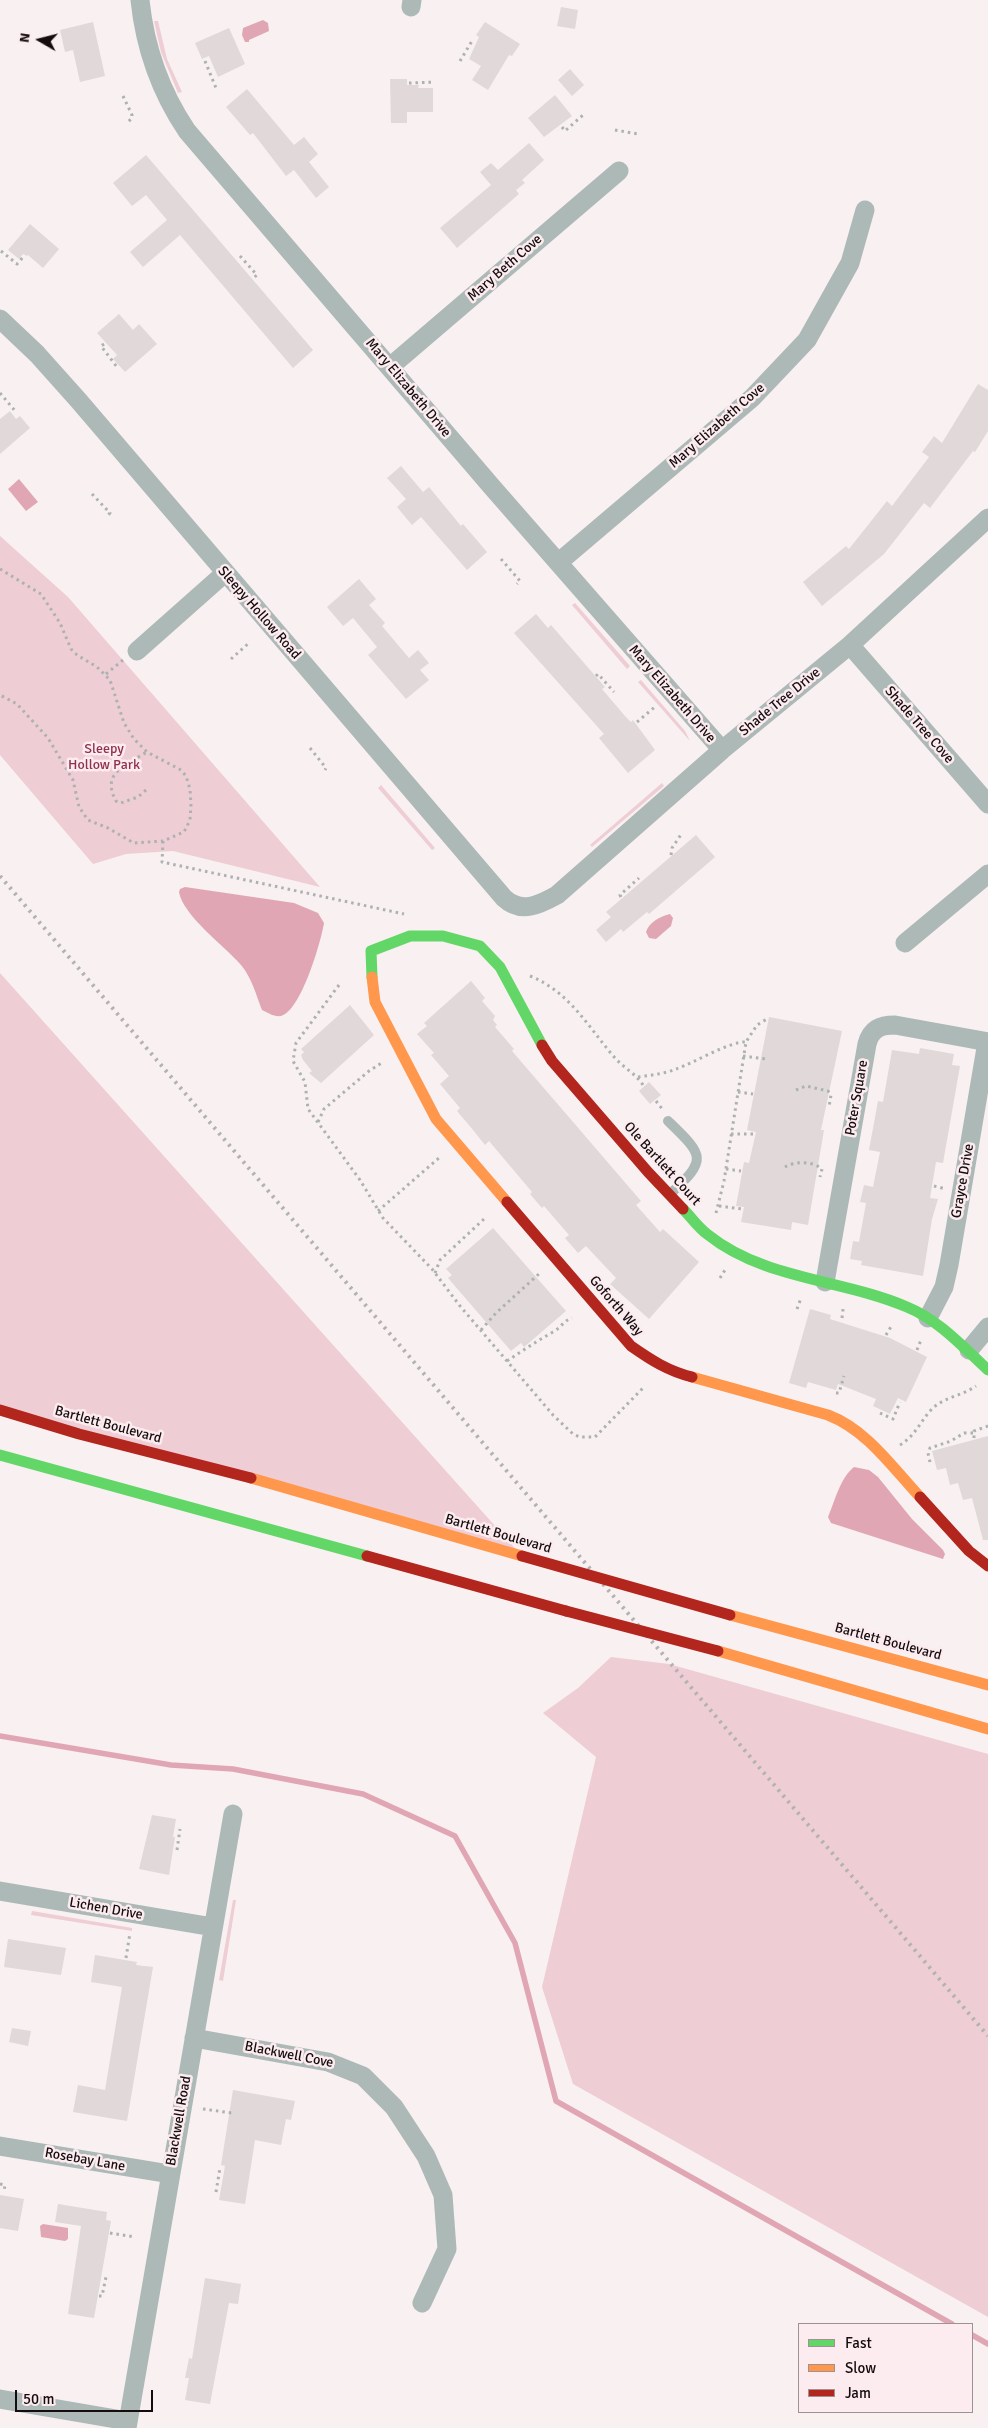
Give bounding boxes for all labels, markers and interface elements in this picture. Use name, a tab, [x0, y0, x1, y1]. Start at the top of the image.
north arrow	[15, 15, 65, 65]
text: N	[16, 32, 34, 44]
street label: Mary Beth Cove	[464, 231, 546, 305]
street label: Mary Elizabeth Drive	[362, 335, 454, 441]
street label: Mary Elizabeth Cove	[666, 380, 768, 472]
street label: Sleepy Hollow Road	[214, 563, 304, 663]
street label: Mary Elizabeth Drive	[625, 642, 719, 746]
street label: Shade Tree Drive	[736, 664, 824, 740]
street label: Shade Tree Cove	[881, 683, 957, 767]
park label: Sleepy Hollow Park	[68, 741, 140, 774]
street label: Poter Square	[842, 1059, 872, 1137]
street label: Ole Bartlett Court	[620, 1119, 704, 1209]
street label: Grayce Drive	[948, 1142, 978, 1220]
street label: Goforth Way	[585, 1273, 647, 1339]
street label: Bartlett Boulevard	[53, 1403, 163, 1447]
street label: Bartlett Boulevard	[443, 1511, 553, 1557]
street label: Bartlett Boulevard	[833, 1620, 943, 1664]
street label: Lichen Drive	[68, 1894, 144, 1924]
street label: Blackwell Cove	[243, 2038, 335, 2072]
street label: Blackwell Road	[163, 2075, 195, 2167]
street label: Rosebay Lane	[43, 2145, 127, 2175]
legend	[798, 2323, 973, 2413]
text: Fast	[845, 2334, 872, 2352]
text: Slow	[845, 2359, 876, 2377]
scale bar	[18, 2380, 155, 2412]
text: Jam	[845, 2384, 871, 2402]
text: 50 m	[23, 2390, 54, 2408]

